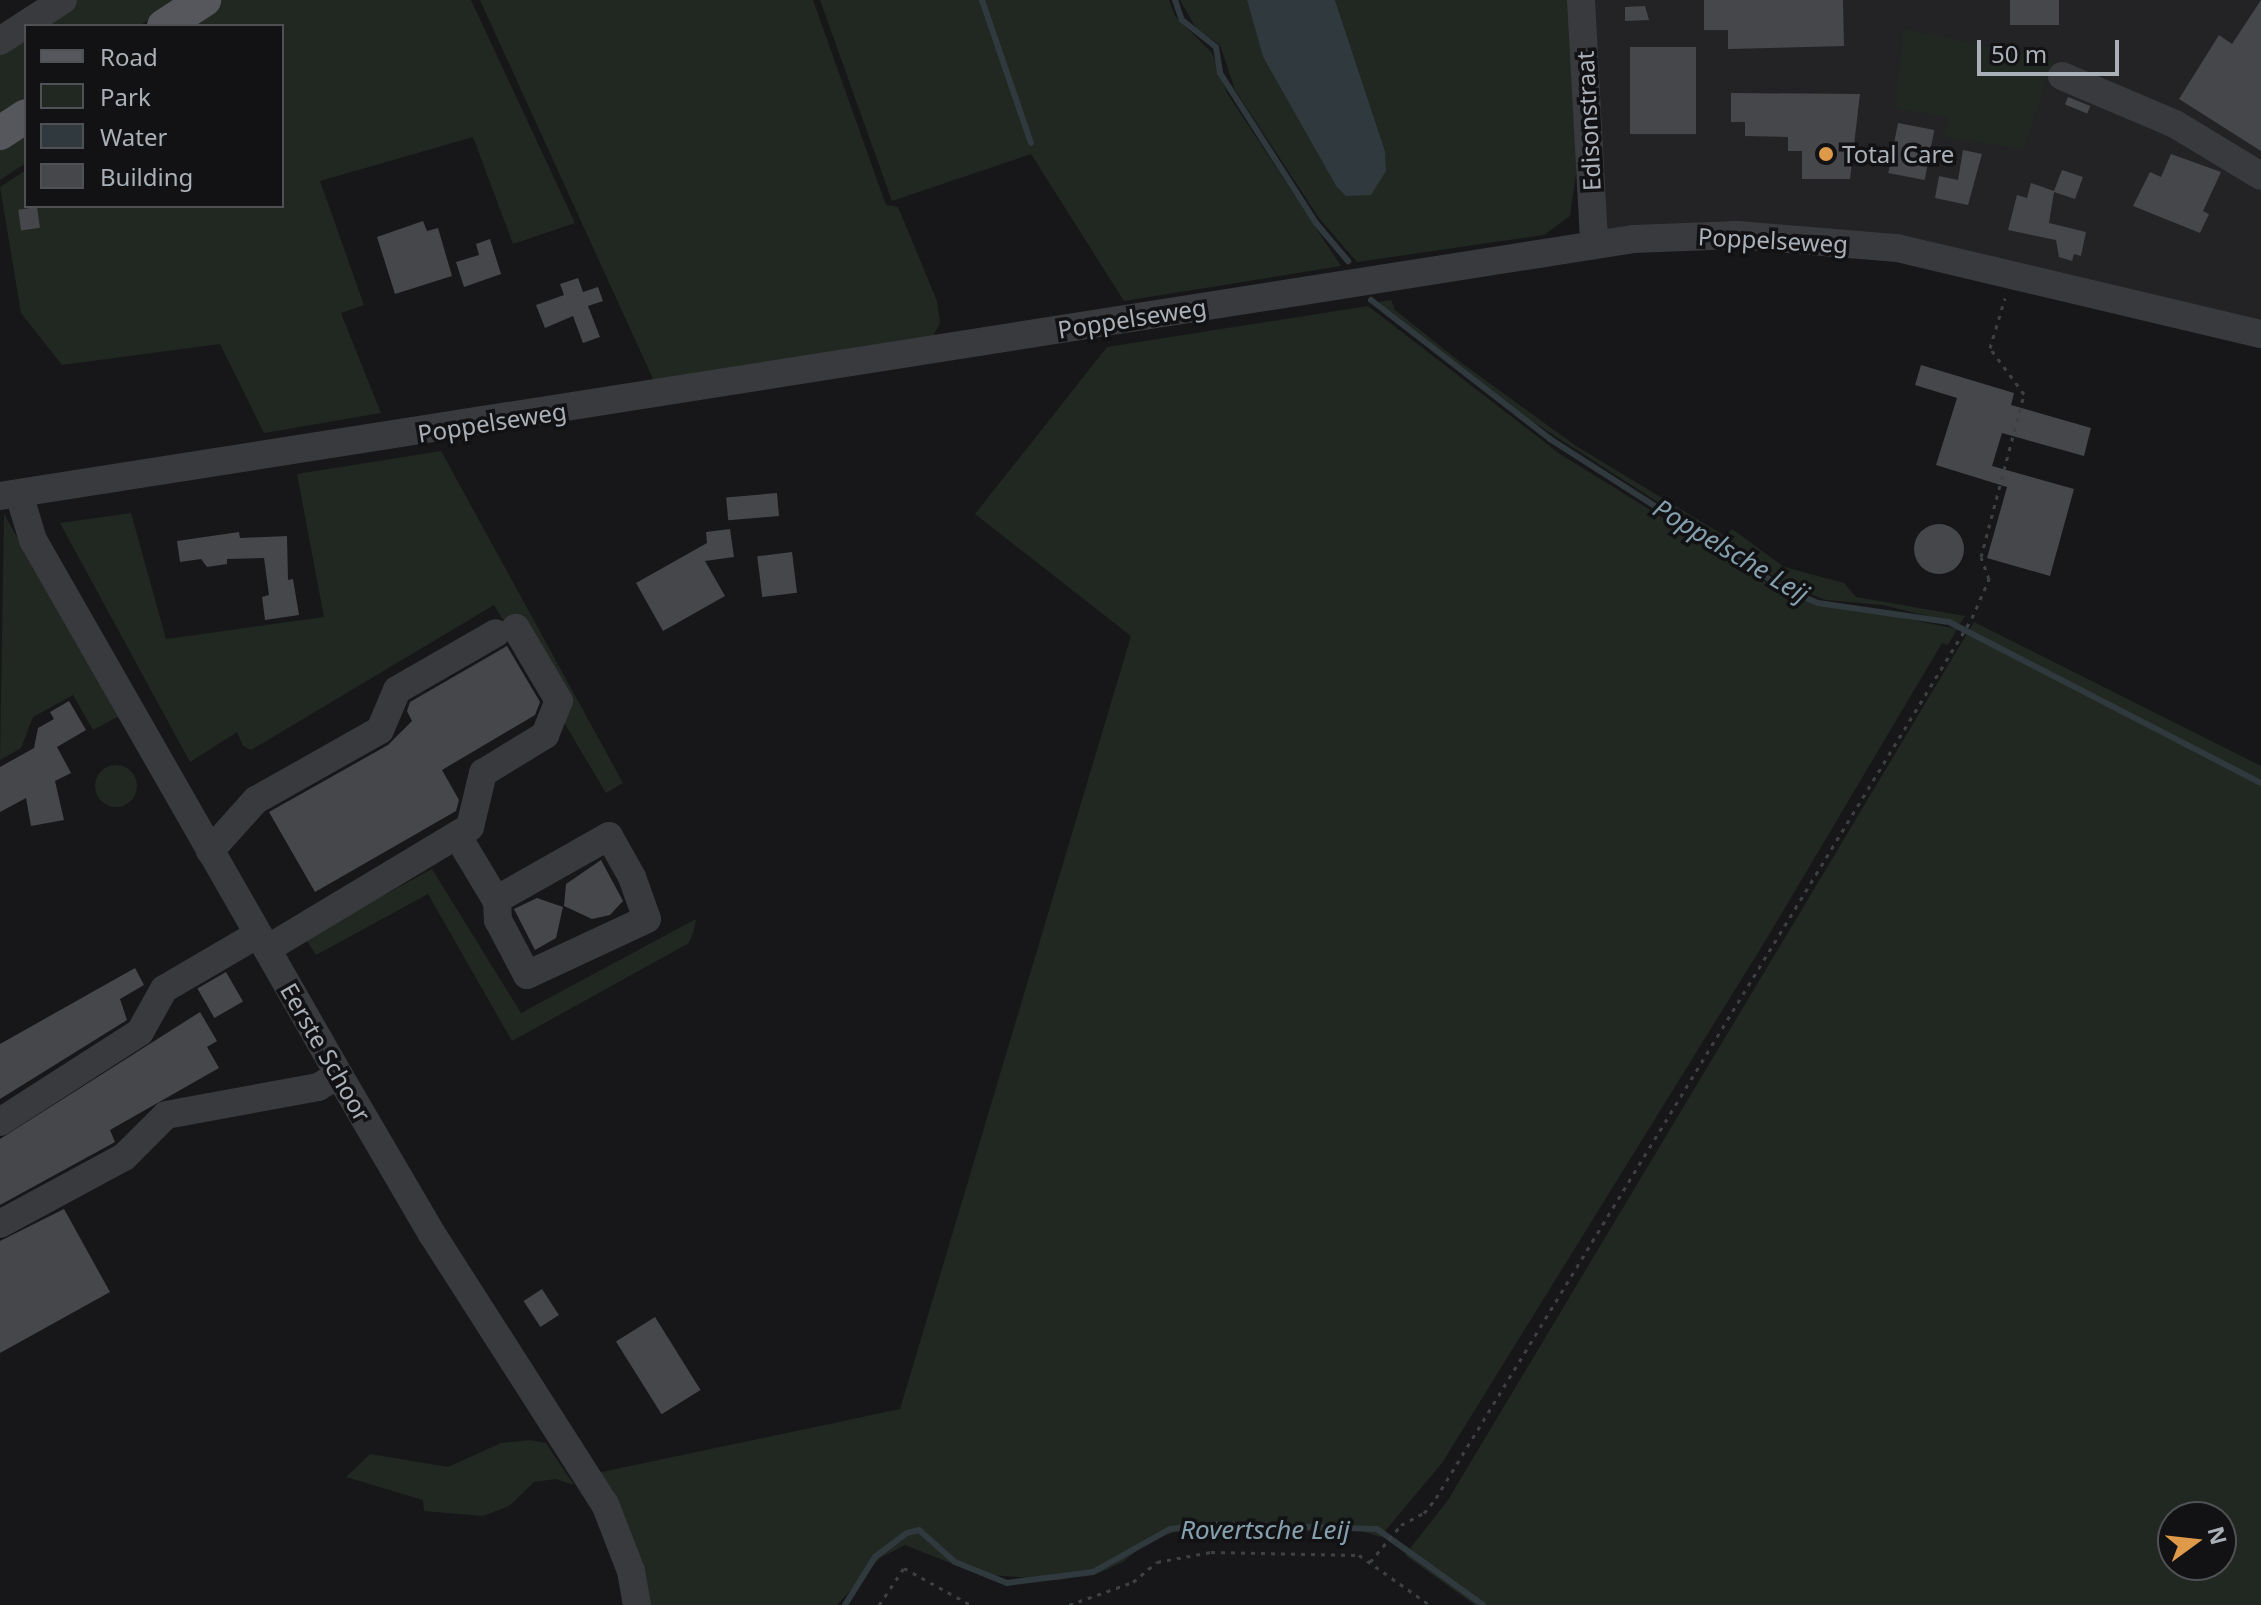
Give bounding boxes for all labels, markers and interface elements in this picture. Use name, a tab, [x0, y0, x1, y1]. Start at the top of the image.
legend	[24, 24, 284, 208]
scale bar	[1981, 24, 2123, 74]
text: 50 m	[1991, 37, 2047, 70]
text: Road	[100, 40, 158, 73]
street label: Edisonstraat	[1570, 50, 1606, 192]
text: Park	[100, 80, 151, 113]
text: Water	[100, 120, 167, 153]
place label: Total Care	[1842, 140, 1954, 168]
marker: Total Care	[1817, 145, 1835, 163]
text: Building	[100, 160, 193, 193]
street label: Poppelseweg	[1697, 222, 1849, 258]
street label: Poppelseweg	[1056, 292, 1208, 344]
street label: Poppelseweg	[416, 396, 568, 448]
water label: Poppelsche Leij	[1648, 492, 1814, 610]
street label: Eerste Schoor	[275, 978, 377, 1126]
north arrow	[2157, 1501, 2237, 1581]
water label: Rovertsche Leij	[1180, 1514, 1350, 1546]
text: N	[2201, 1523, 2235, 1548]

